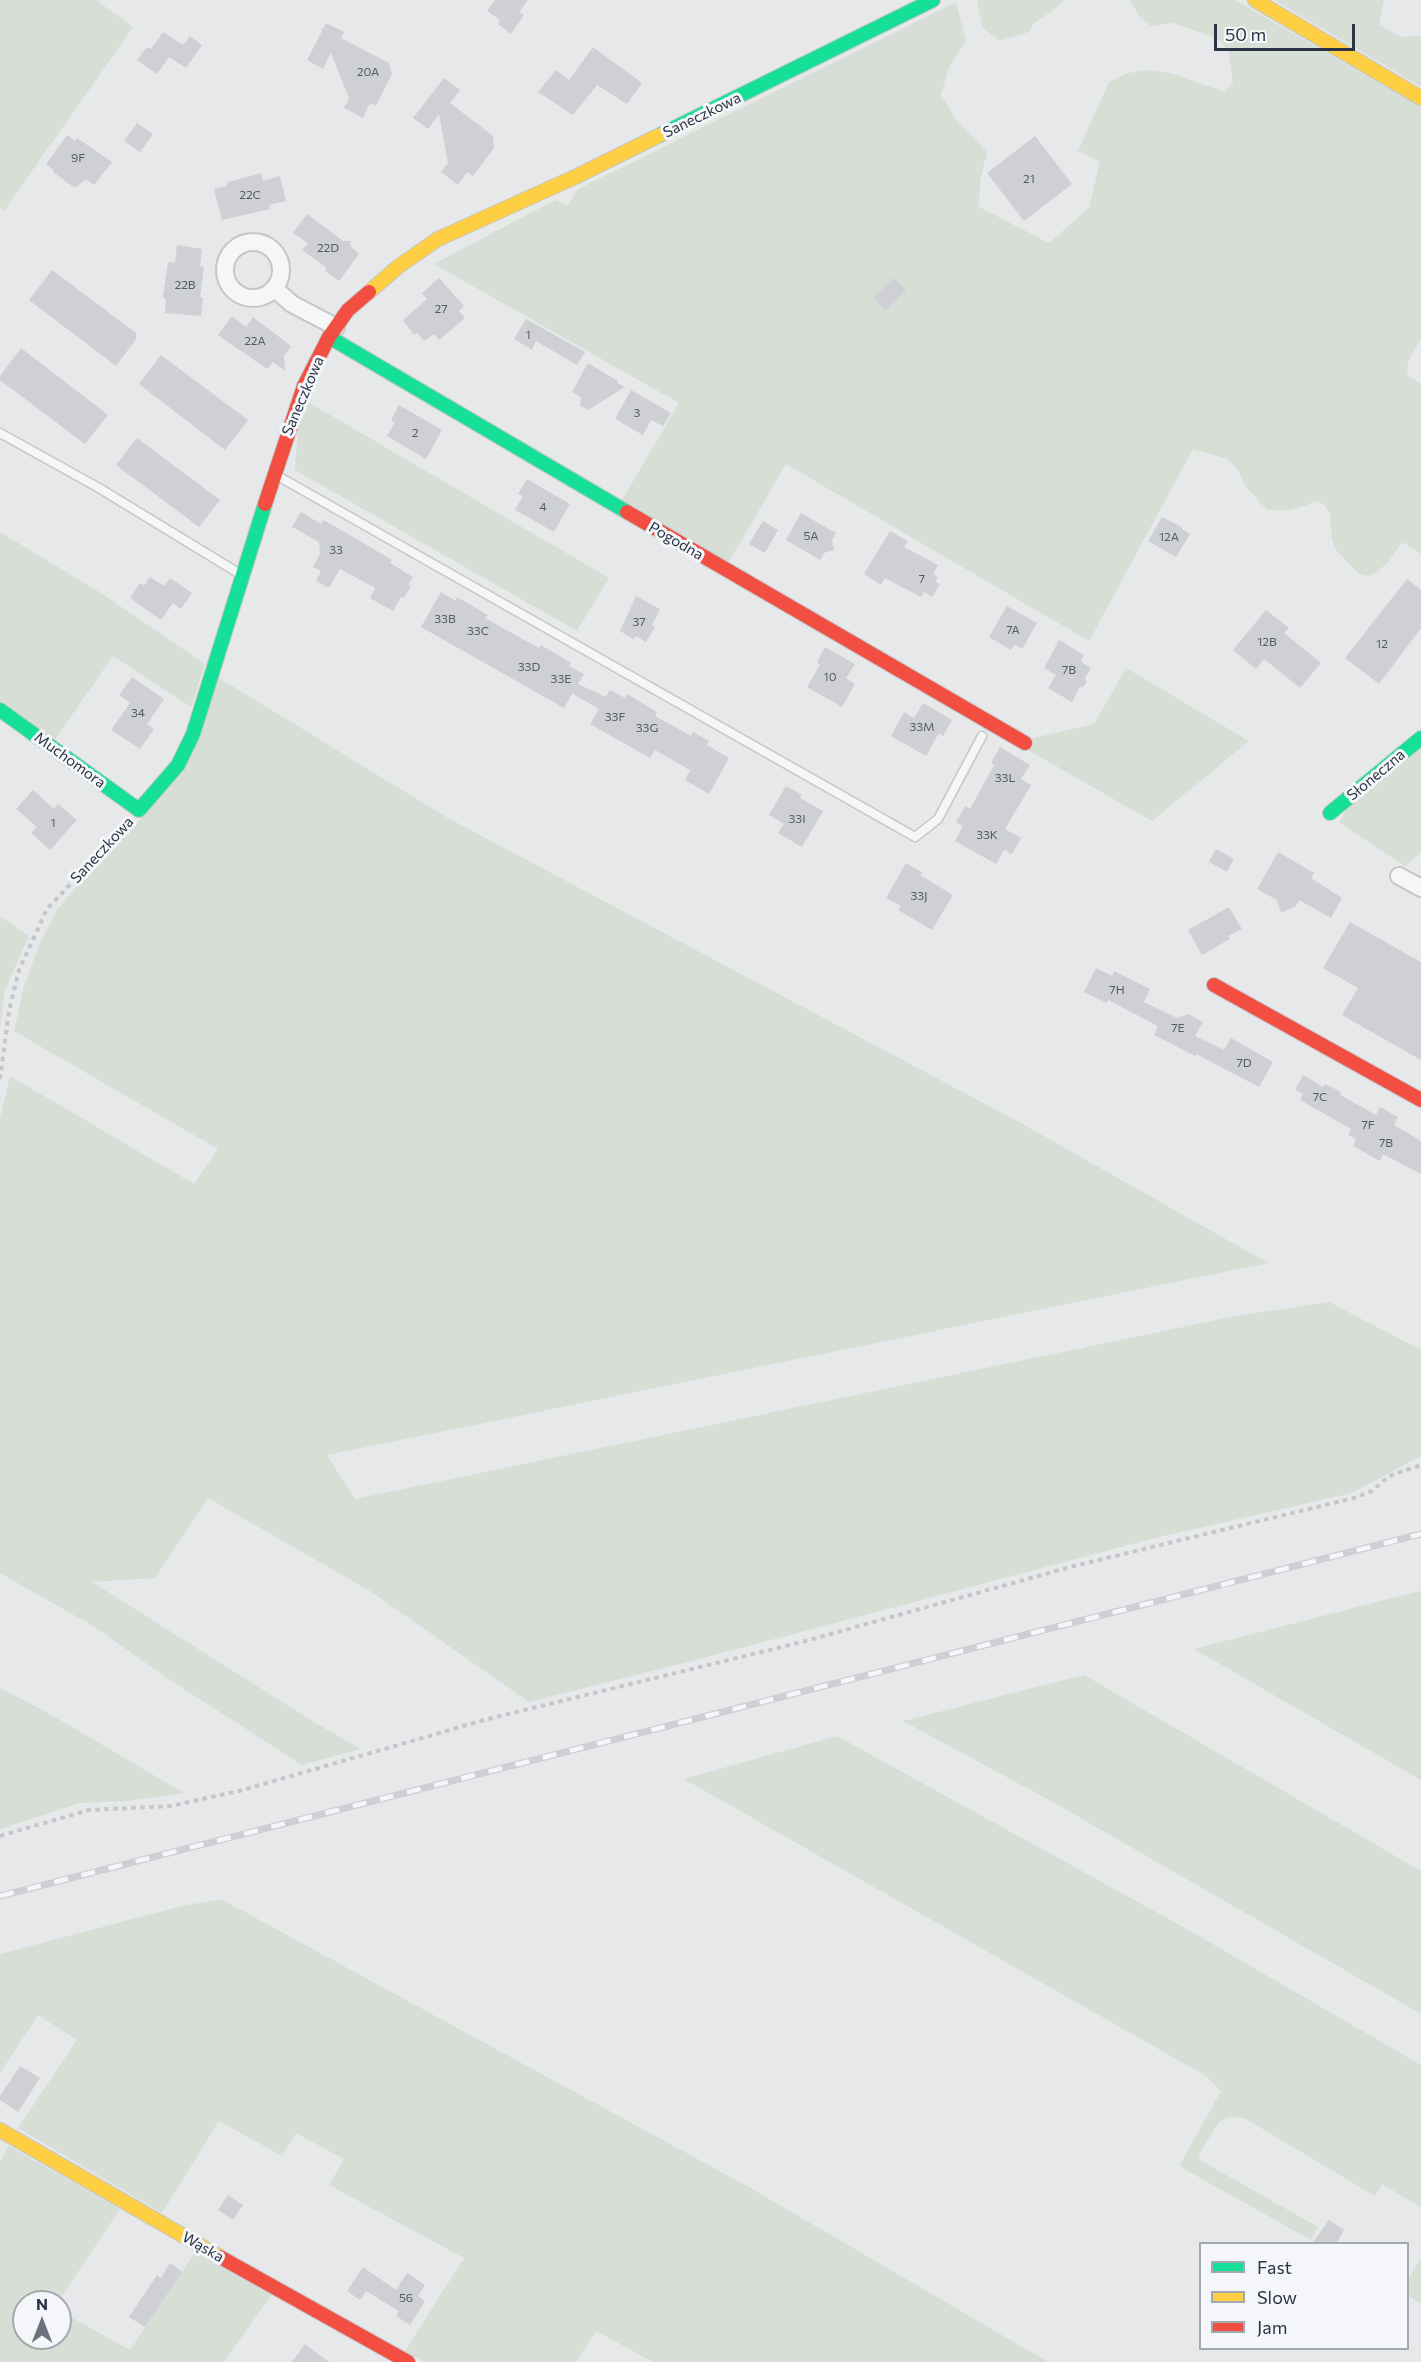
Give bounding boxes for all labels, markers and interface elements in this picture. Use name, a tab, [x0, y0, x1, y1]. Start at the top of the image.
scale bar	[1217, 12, 1358, 50]
text: 50 m	[1225, 23, 1266, 45]
house number: 20A	[357, 65, 379, 79]
street label: Saneczkowa	[660, 88, 744, 142]
house number: 9F	[71, 151, 85, 165]
house number: 21	[1023, 172, 1035, 186]
house number: 22C	[239, 188, 261, 202]
house number: 22D	[317, 241, 339, 255]
house number: 22B	[174, 278, 196, 292]
house number: 27	[435, 302, 447, 316]
house number: 1	[525, 328, 531, 342]
house number: 22A	[244, 334, 266, 348]
street label: Saneczkowa	[278, 354, 328, 438]
house number: 3	[634, 406, 640, 420]
house number: 2	[412, 426, 418, 440]
house number: 4	[539, 500, 547, 514]
street label: Pogodna	[645, 518, 707, 564]
house number: 5A	[804, 529, 818, 543]
house number: 12A	[1159, 530, 1179, 544]
house number: 33	[329, 543, 343, 557]
house number: 7	[919, 572, 925, 586]
house number: 33B	[434, 612, 456, 626]
house number: 37	[632, 615, 646, 629]
house number: 7A	[1006, 623, 1020, 637]
house number: 33C	[467, 624, 489, 638]
house number: 12B	[1257, 635, 1277, 649]
house number: 12	[1376, 637, 1388, 651]
house number: 33D	[518, 660, 540, 674]
house number: 7B	[1062, 663, 1076, 677]
house number: 10	[824, 670, 836, 684]
house number: 33E	[551, 672, 571, 686]
house number: 34	[131, 706, 145, 720]
house number: 33F	[605, 710, 625, 724]
house number: 33M	[909, 720, 935, 734]
house number: 33G	[636, 721, 658, 735]
street label: Muchomora	[31, 728, 109, 792]
street label: Słoneczna	[1343, 746, 1409, 804]
house number: 33L	[995, 771, 1015, 785]
house number: 33I	[788, 812, 806, 826]
street label: Saneczkowa	[67, 813, 137, 887]
house number: 1	[50, 816, 56, 830]
house number: 33K	[976, 828, 998, 842]
house number: 33J	[910, 889, 928, 903]
house number: 7H	[1109, 983, 1125, 997]
house number: 7E	[1171, 1021, 1185, 1035]
house number: 7D	[1236, 1056, 1252, 1070]
house number: 7C	[1313, 1090, 1327, 1104]
house number: 7F	[1361, 1118, 1375, 1132]
house number: 7B	[1379, 1136, 1393, 1150]
street label: Wąska	[179, 2228, 227, 2266]
legend	[1199, 2242, 1409, 2350]
text: Fast	[1257, 2256, 1292, 2278]
text: Slow	[1257, 2286, 1297, 2308]
north arrow	[12, 2290, 72, 2350]
house number: 56	[399, 2291, 413, 2305]
text: N	[36, 2294, 48, 2313]
text: Jam	[1257, 2316, 1287, 2338]

